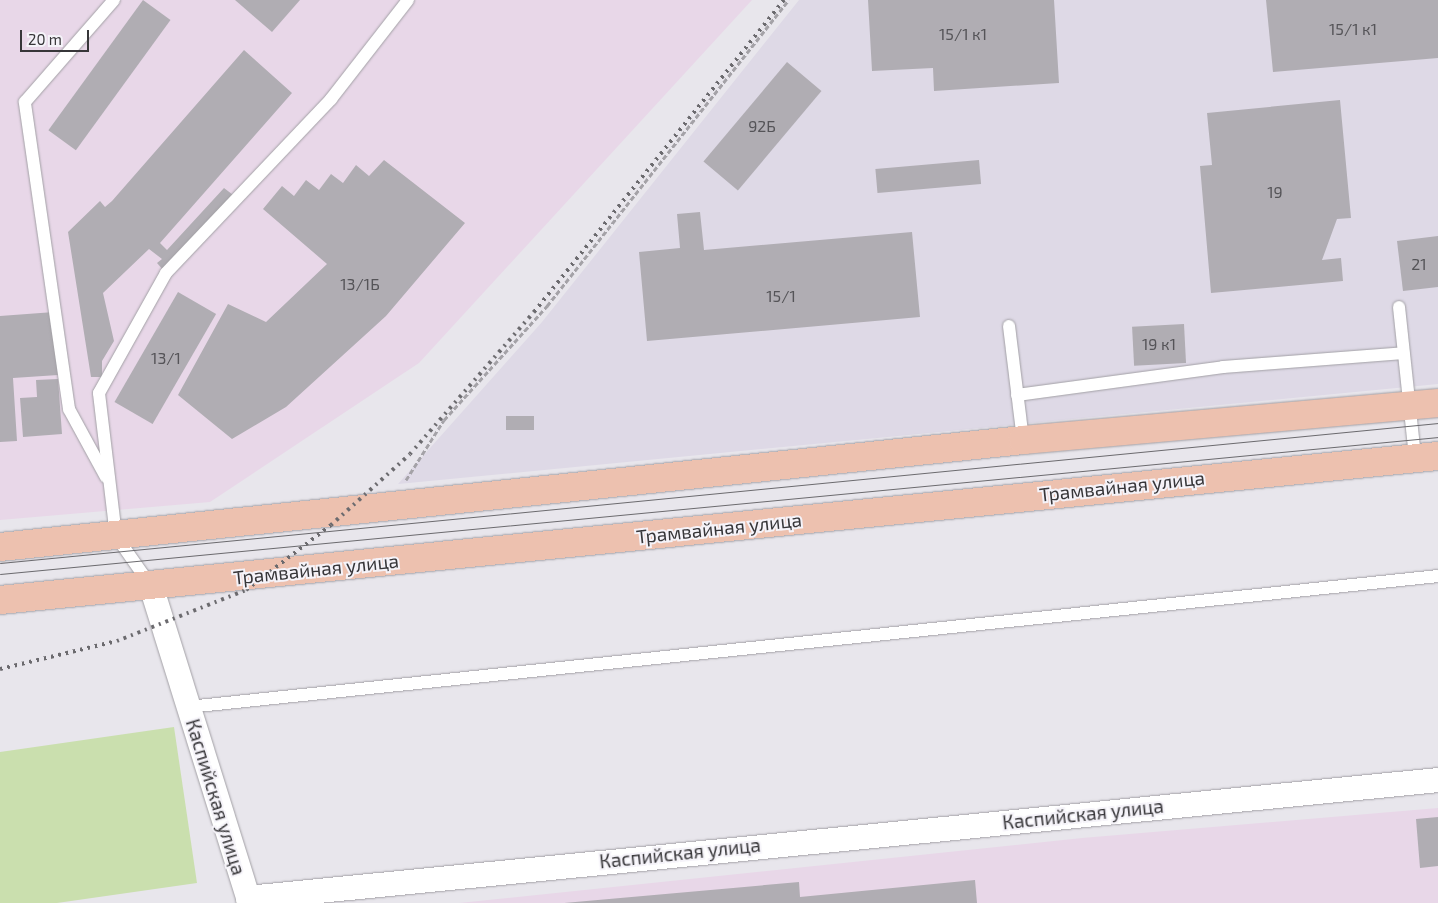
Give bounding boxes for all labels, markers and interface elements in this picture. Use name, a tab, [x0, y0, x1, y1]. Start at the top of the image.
house number: 15/1 к1	[1329, 19, 1377, 39]
scale bar	[22, 20, 91, 52]
house number: 15/1 к1	[939, 24, 987, 44]
text: 20 m	[28, 30, 62, 48]
house number: 92Б	[748, 116, 776, 136]
house number: 19	[1267, 182, 1283, 202]
house number: 21	[1411, 254, 1427, 274]
house number: 13/1Б	[340, 274, 380, 294]
house number: 15/1	[766, 286, 796, 306]
house number: 19 к1	[1142, 334, 1176, 354]
house number: 13/1	[151, 348, 181, 368]
street label: Трамвайная улица	[1038, 466, 1206, 506]
street label: Трамвайная улица	[635, 508, 803, 548]
street label: Трамвайная улица	[232, 549, 400, 589]
street label: Каспийская улица	[181, 716, 251, 878]
street label: Каспийская улица	[1001, 794, 1165, 834]
street label: Каспийская улица	[598, 833, 762, 873]

